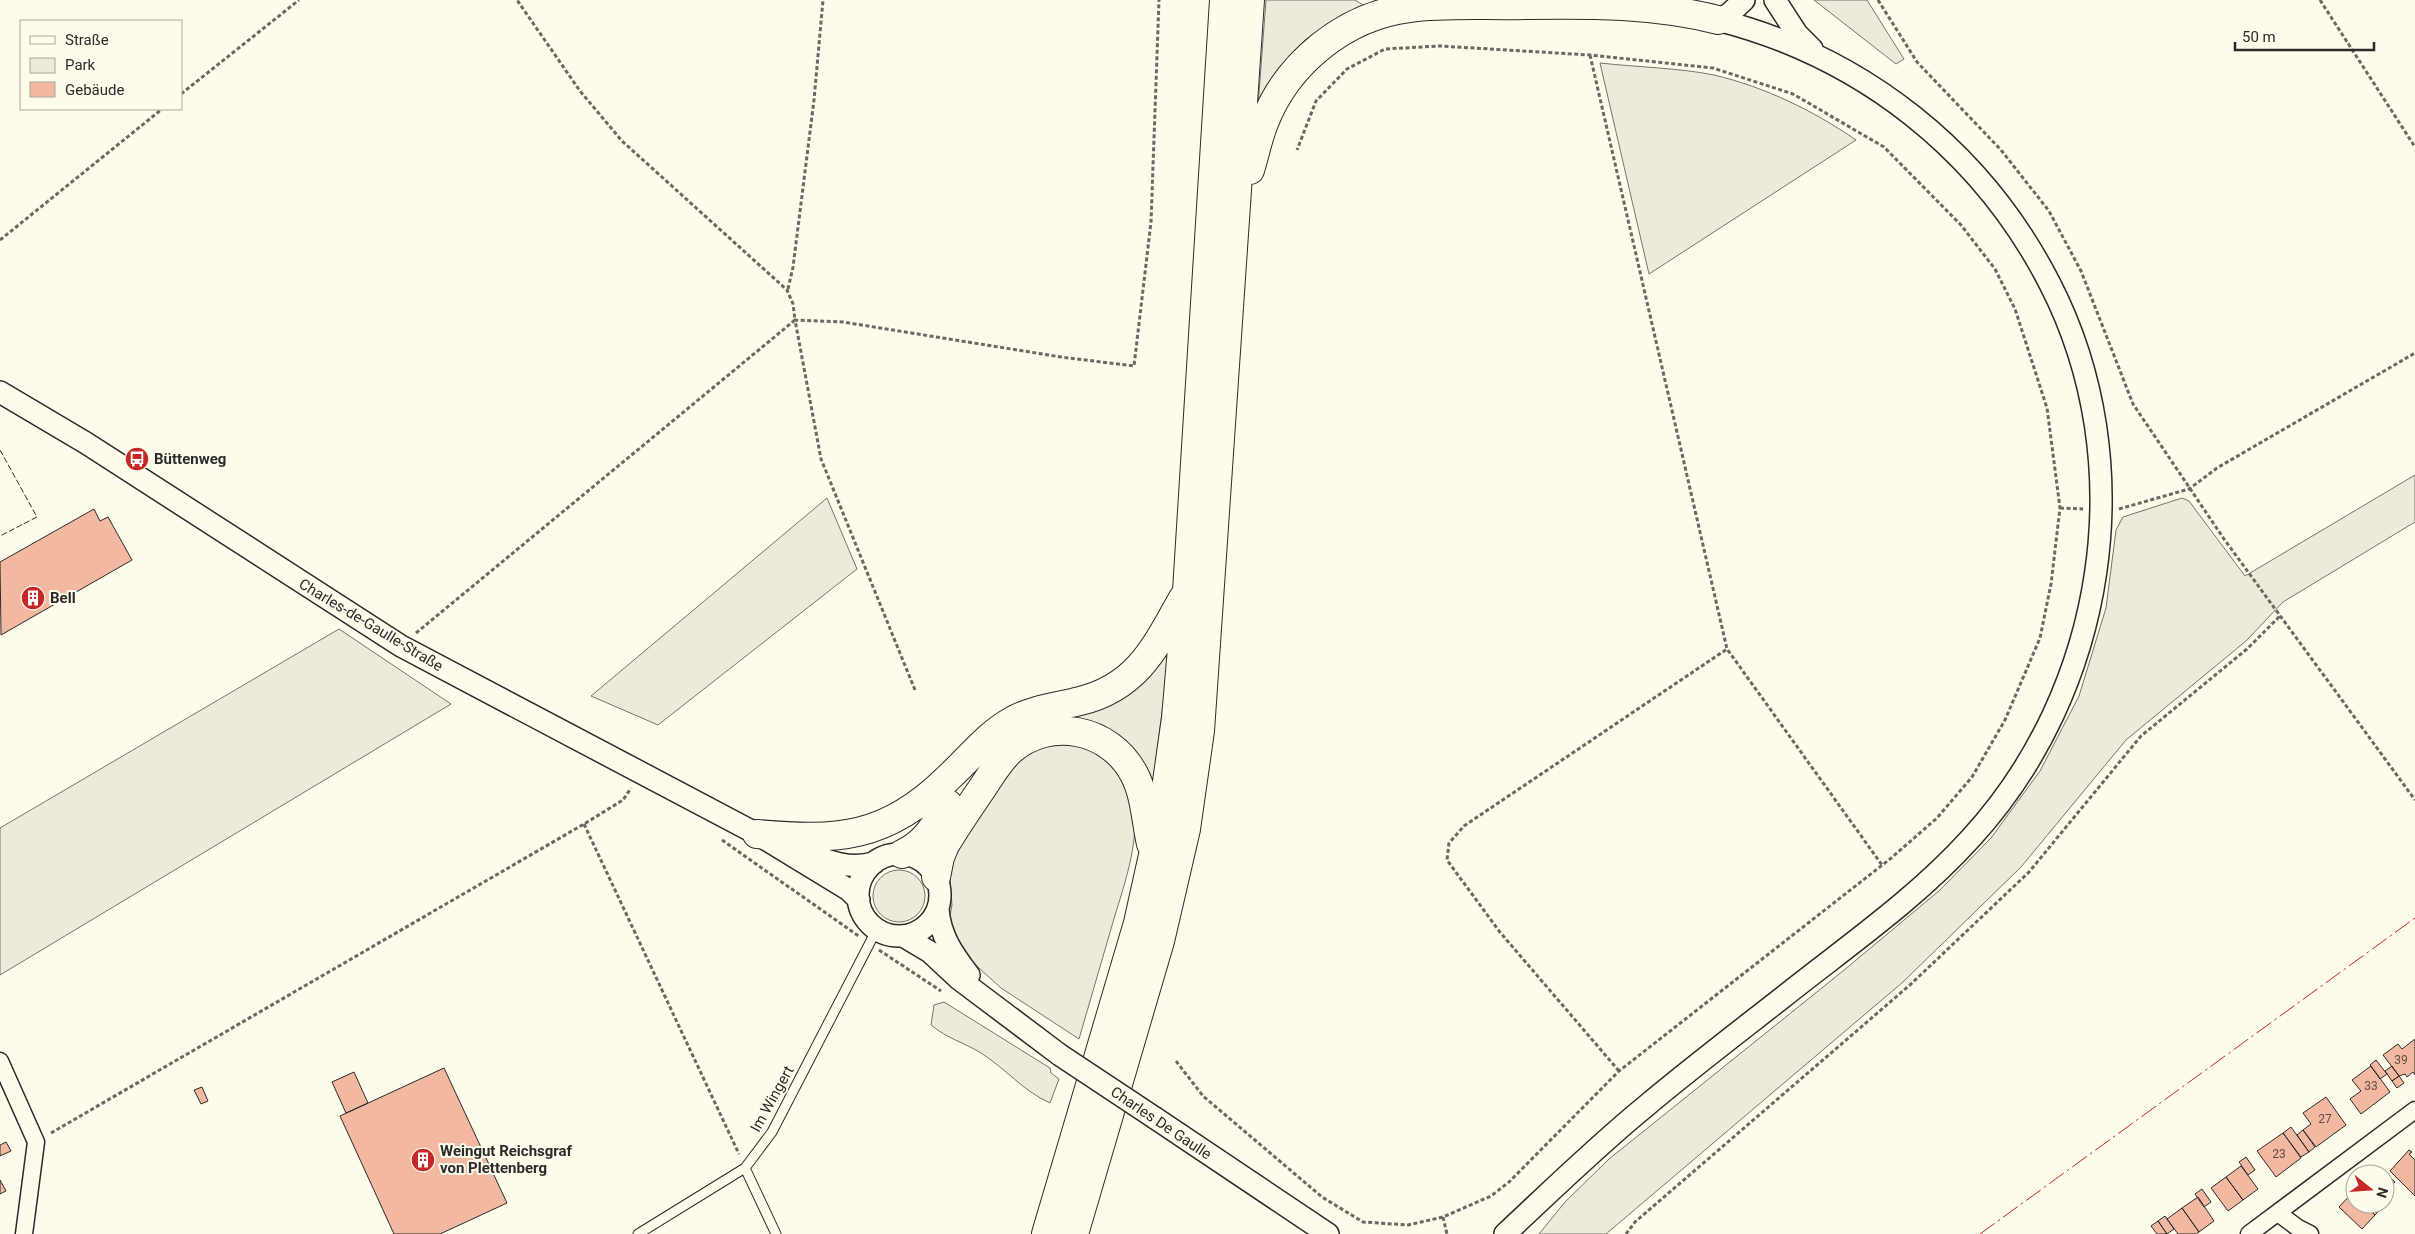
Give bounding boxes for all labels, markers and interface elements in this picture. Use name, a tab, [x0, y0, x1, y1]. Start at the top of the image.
legend	[20, 20, 182, 110]
scale bar	[2235, 20, 2374, 52]
text: 50 m	[2242, 28, 2276, 46]
text: Straße	[65, 31, 109, 49]
text: Park	[65, 56, 96, 74]
text: Gebäude	[65, 81, 124, 99]
bus stop icon: Büttenweg	[124, 446, 150, 472]
place label: Büttenweg	[154, 450, 226, 468]
street label: Charles-de-Gaulle-Straße	[296, 575, 446, 675]
building icon: Bell	[20, 585, 46, 611]
place label: Bell	[50, 589, 76, 607]
house number: 39	[2394, 1053, 2408, 1067]
street label: Im Wingert	[746, 1063, 798, 1135]
house number: 33	[2364, 1079, 2378, 1093]
street label: Charles De Gaulle	[1107, 1083, 1215, 1163]
house number: 27	[2318, 1112, 2332, 1126]
place label: Weingut Reichsgraf von Plettenberg	[440, 1142, 573, 1177]
building icon: Weingut Reichsgraf von Plettenberg	[410, 1147, 436, 1173]
house number: 23	[2272, 1147, 2286, 1161]
north arrow	[2345, 1164, 2395, 1214]
text: N	[2373, 1186, 2392, 1200]

